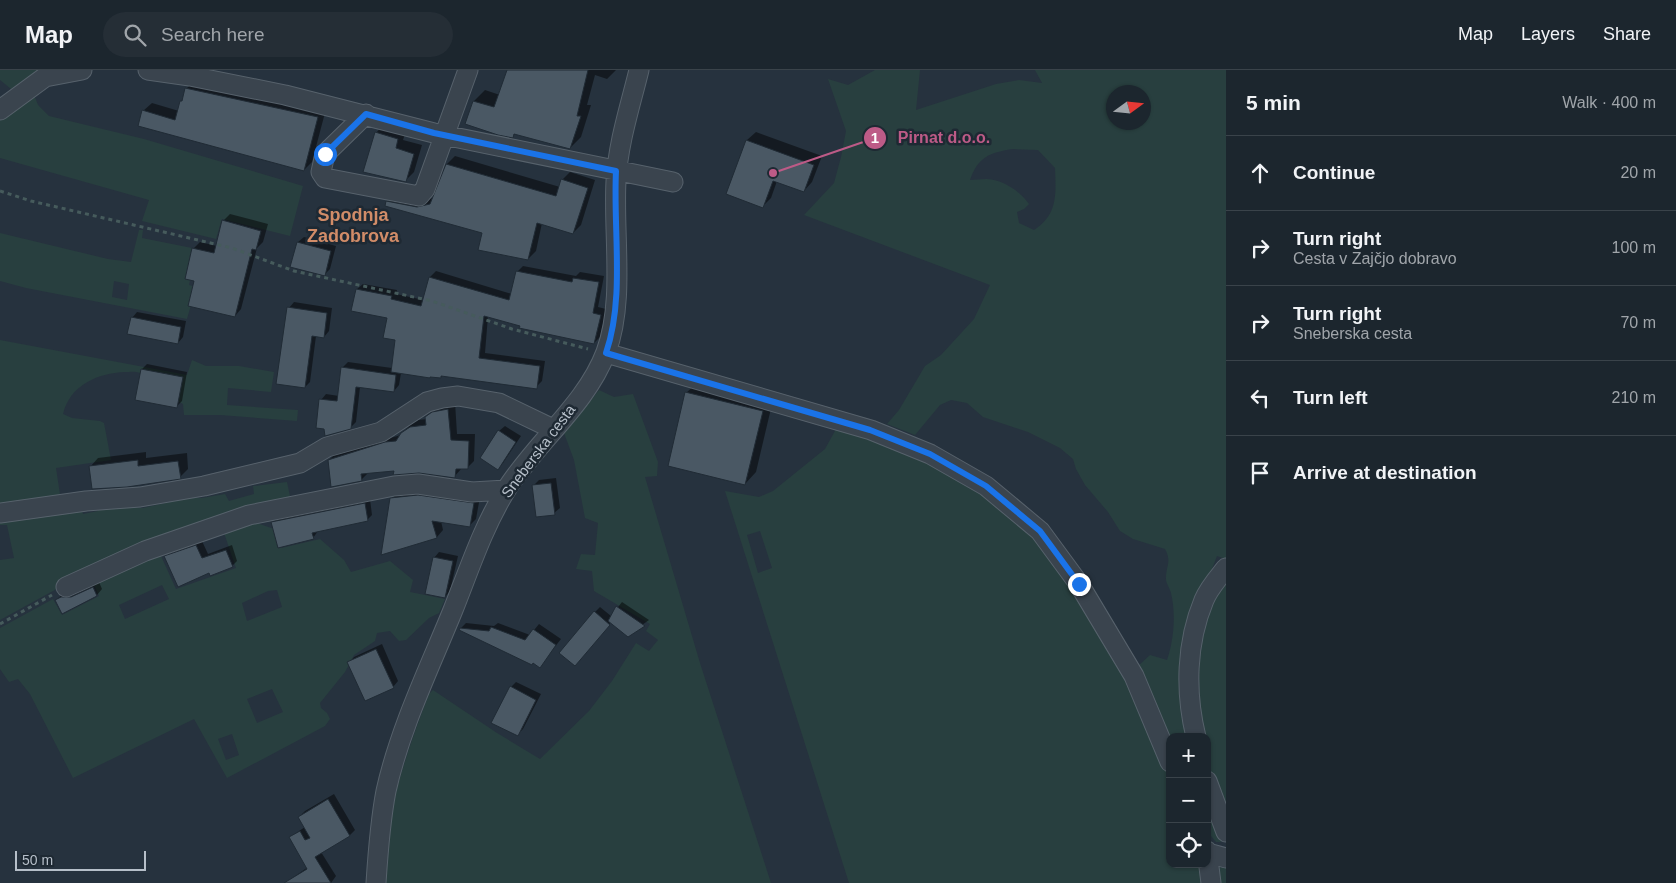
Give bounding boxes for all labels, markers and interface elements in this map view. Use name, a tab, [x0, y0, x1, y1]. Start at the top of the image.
search box	[103, 12, 453, 57]
text: Map	[25, 21, 73, 48]
icon: search	[121, 21, 149, 49]
text: Search here	[161, 24, 265, 45]
text: Map	[1458, 24, 1493, 44]
text: Layers	[1521, 24, 1575, 44]
text: Share	[1603, 24, 1651, 44]
north arrow	[1106, 85, 1151, 130]
text: 5 min	[1246, 91, 1301, 114]
text: Walk · 400 m	[1562, 94, 1656, 111]
callout: Pirnat d.o.o.	[863, 122, 1000, 153]
text: 1	[871, 129, 879, 146]
text: Pirnat d.o.o.	[898, 129, 990, 146]
route start	[314, 143, 337, 166]
icon: ahead	[1246, 159, 1274, 187]
text: Continue	[1293, 162, 1375, 183]
text: 20 m	[1620, 164, 1656, 181]
district label: Spodnja Zadobrova	[307, 205, 400, 246]
text: Turn right	[1293, 228, 1381, 249]
icon: right	[1246, 234, 1274, 262]
text: 100 m	[1612, 239, 1656, 256]
text: Cesta v Zajčjo dobravo	[1293, 250, 1457, 267]
text: Turn right	[1293, 303, 1381, 324]
icon: right	[1246, 309, 1274, 337]
text: 70 m	[1620, 314, 1656, 331]
text: Sneberska cesta	[1293, 325, 1412, 342]
icon: left	[1246, 384, 1274, 412]
text: Turn left	[1293, 387, 1368, 408]
text: 210 m	[1612, 389, 1656, 406]
street label: Sneberska cesta	[498, 401, 579, 501]
icon: arrive	[1246, 459, 1274, 487]
text: Arrive at destination	[1293, 462, 1477, 483]
route end	[1068, 573, 1091, 596]
map controls	[1166, 733, 1211, 868]
button: +	[1166, 733, 1211, 778]
button: −	[1166, 778, 1211, 823]
button: locate	[1166, 823, 1211, 868]
scale bar	[15, 848, 146, 871]
text: 50 m	[22, 852, 53, 868]

